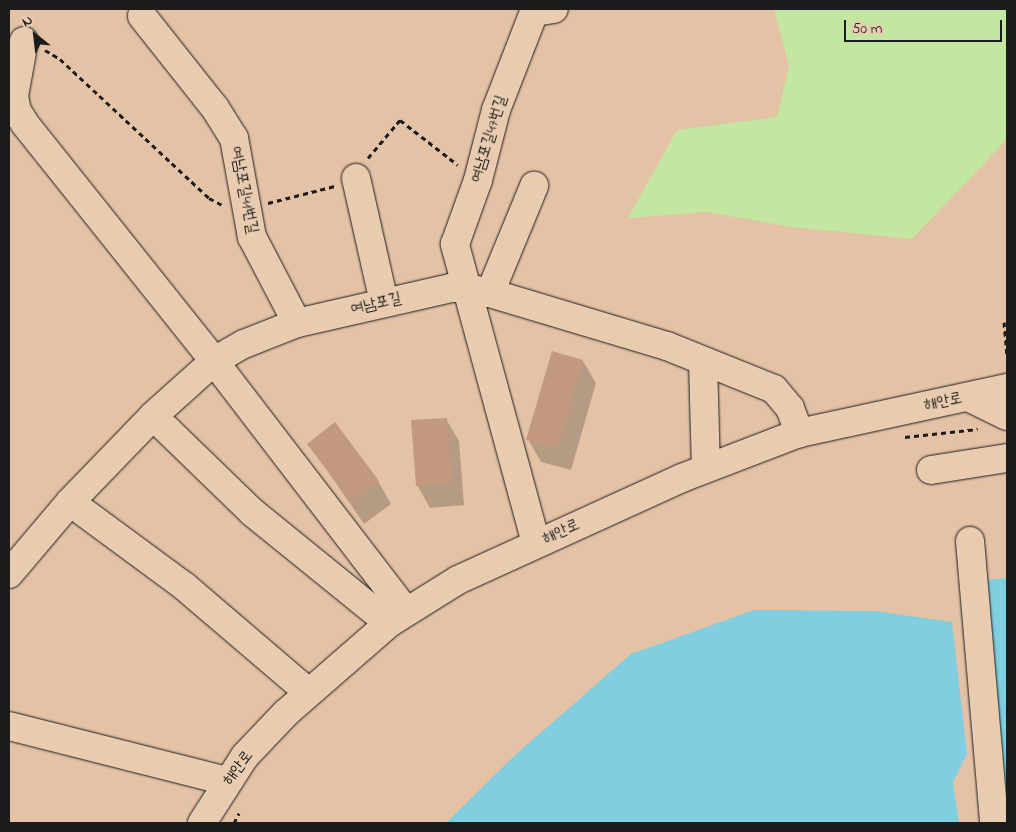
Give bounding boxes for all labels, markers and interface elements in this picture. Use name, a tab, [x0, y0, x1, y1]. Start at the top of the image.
north arrow	[10, 10, 60, 60]
text: N	[18, 10, 37, 33]
scale bar	[846, 10, 1004, 42]
text: 50 m	[852, 18, 882, 40]
street label: 여남포길47번길	[467, 93, 511, 185]
street label: 여남포길41번길	[226, 145, 262, 235]
street label: 여남포길	[349, 289, 403, 319]
street label: 해안로	[922, 389, 964, 415]
street label: 해안로	[539, 515, 583, 549]
street label: 해안로	[219, 747, 257, 789]

